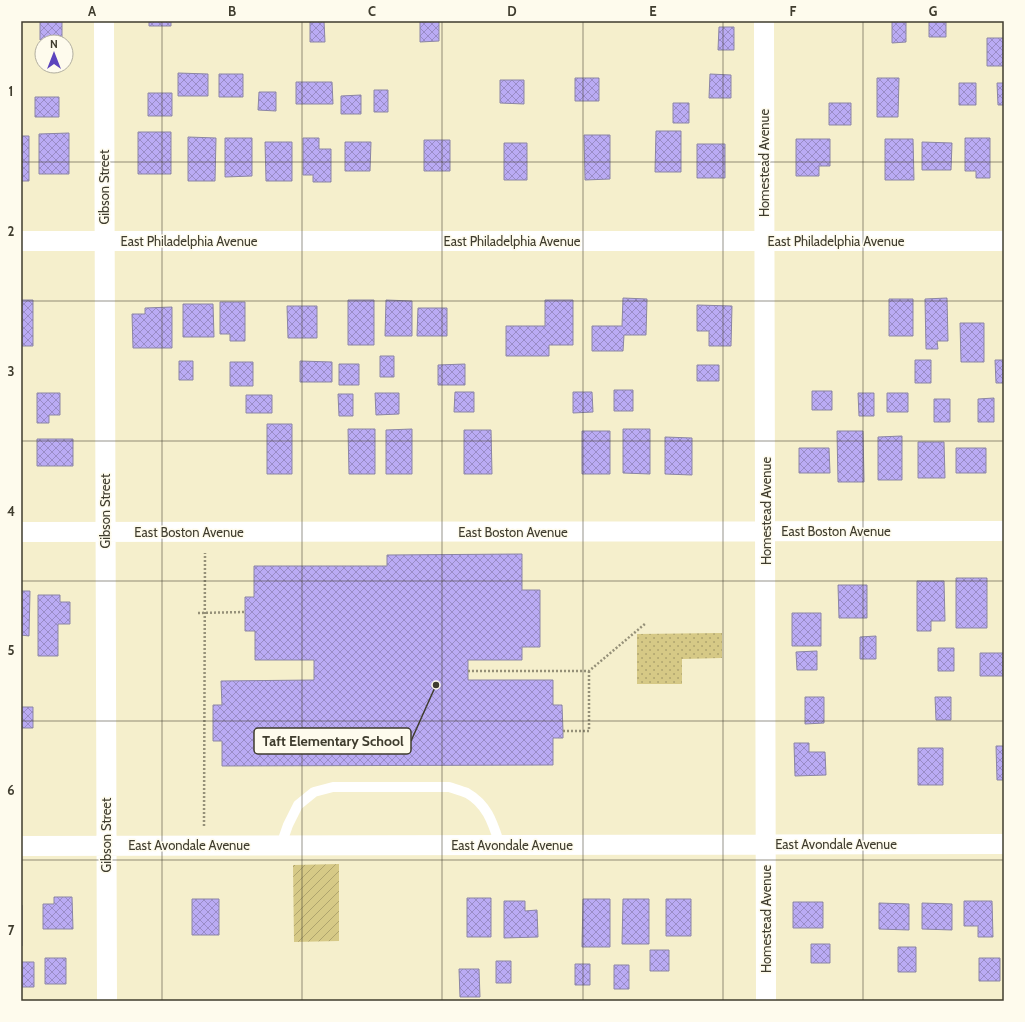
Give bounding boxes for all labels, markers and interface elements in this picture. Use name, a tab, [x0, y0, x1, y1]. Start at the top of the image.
text: A	[88, 3, 97, 19]
text: B	[228, 3, 236, 19]
text: C	[368, 3, 376, 19]
text: D	[507, 3, 517, 19]
text: E	[649, 3, 657, 19]
text: F	[790, 3, 797, 19]
text: G	[929, 3, 938, 19]
north arrow	[34, 34, 74, 74]
text: N	[50, 37, 58, 51]
text: 1	[9, 83, 13, 99]
street label: Homestead Avenue	[756, 109, 772, 217]
street label: Gibson Street	[96, 149, 112, 224]
text: 2	[8, 223, 15, 239]
street label: East Philadelphia Avenue	[121, 233, 258, 249]
street label: East Philadelphia Avenue	[444, 233, 581, 249]
street label: East Philadelphia Avenue	[768, 233, 905, 249]
text: 3	[7, 363, 15, 379]
street label: Homestead Avenue	[758, 457, 774, 565]
street label: Gibson Street	[97, 473, 113, 548]
text: 4	[7, 503, 15, 519]
street label: East Boston Avenue	[781, 523, 891, 539]
street label: East Boston Avenue	[134, 524, 244, 540]
street label: East Boston Avenue	[458, 524, 568, 540]
text: 5	[8, 642, 15, 658]
callout: Taft Elementary School	[254, 728, 411, 754]
text: Taft Elementary School	[262, 732, 404, 750]
text: 6	[7, 782, 15, 798]
street label: Gibson Street	[98, 797, 114, 872]
street label: East Avondale Avenue	[775, 836, 897, 852]
street label: East Avondale Avenue	[128, 837, 250, 853]
street label: East Avondale Avenue	[451, 837, 573, 853]
street label: Homestead Avenue	[758, 865, 774, 973]
text: 7	[8, 922, 15, 938]

